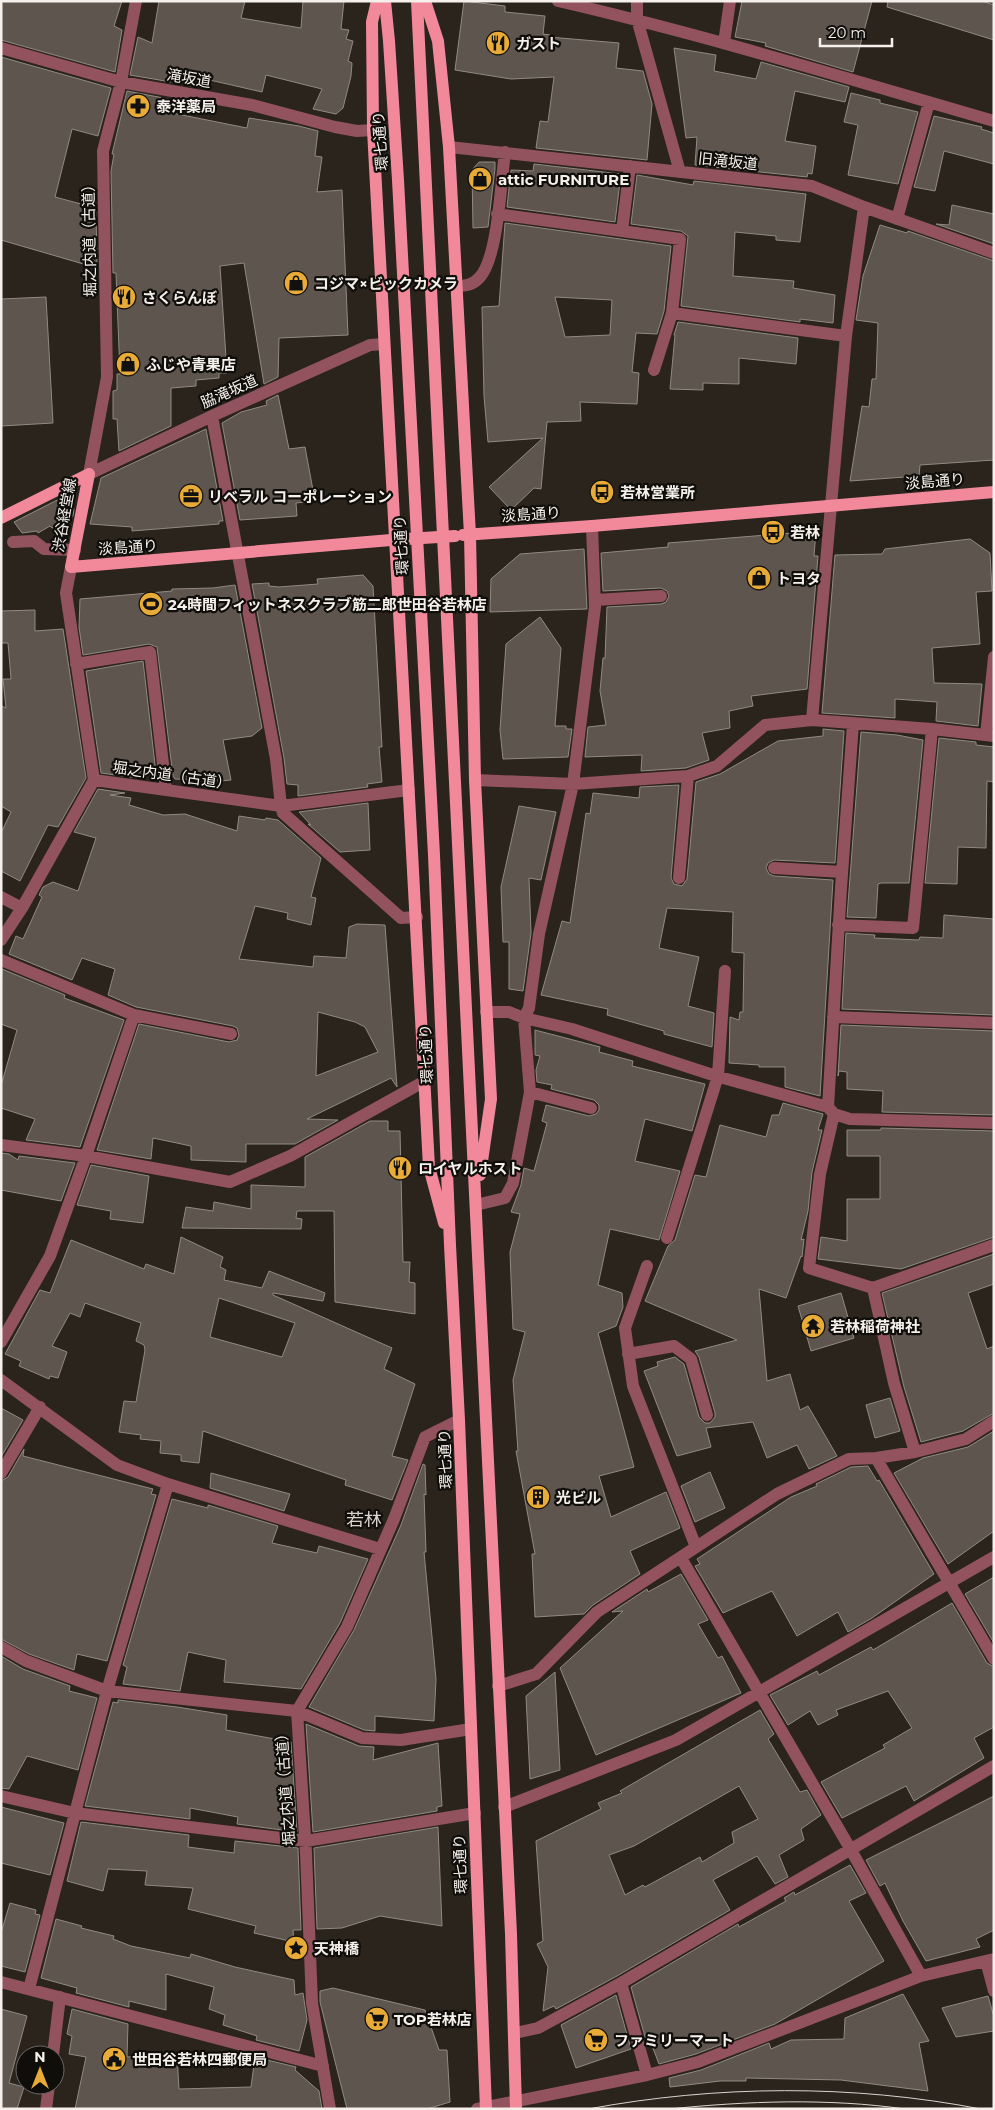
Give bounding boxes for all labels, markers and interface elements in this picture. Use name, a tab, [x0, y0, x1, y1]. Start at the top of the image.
scale bar	[820, 15, 892, 47]
text: 20 m	[828, 23, 866, 42]
restaurant icon: ガスト	[485, 30, 511, 56]
place label: ガスト	[516, 34, 561, 53]
street label: 滝坂道	[165, 65, 213, 91]
pharmacy icon: 泰洋薬局	[125, 93, 151, 119]
place label: 泰洋薬局	[156, 97, 216, 116]
street label: 環七通り	[368, 110, 392, 172]
street label: 旧滝坂道	[697, 148, 759, 174]
shop icon: attic FURNITURE	[467, 166, 493, 192]
place label: attic FURNITURE	[498, 170, 629, 189]
street label: 堀之内道（古道）	[78, 177, 100, 297]
shop icon: コジマ×ビックカメラ	[283, 270, 309, 296]
place label: コジマ×ビックカメラ	[314, 274, 458, 293]
restaurant icon: さくらんぼ	[111, 284, 137, 310]
place label: さくらんぼ	[142, 288, 217, 307]
shop icon: ふじや青果店	[115, 351, 141, 377]
place label: ふじや青果店	[146, 355, 236, 374]
street label: 脇滝坂道	[198, 370, 260, 412]
street label: 淡島通り	[904, 469, 966, 493]
street label: 渋谷経堂線	[48, 476, 80, 554]
bus stop icon: 若林営業所	[589, 479, 615, 505]
office icon: リベラル コーポレーション	[178, 483, 204, 509]
place label: 若林営業所	[620, 483, 695, 502]
place label: リベラル コーポレーション	[208, 487, 392, 506]
street label: 淡島通り	[500, 502, 562, 526]
street label: 環七通り	[390, 515, 412, 575]
bus stop icon: 若林	[760, 519, 786, 545]
place label: 若林	[790, 523, 820, 542]
street label: 淡島通り	[97, 535, 159, 559]
shop icon: トヨタ	[746, 565, 772, 591]
place label: トヨタ	[776, 569, 821, 588]
sports icon: 24時間フィットネスクラブ筋二郎世田谷若林店	[138, 591, 164, 617]
place label: 24時間フィットネスクラブ筋二郎世田谷若林店	[168, 595, 487, 614]
street label: 堀之内道（古道）	[111, 757, 233, 793]
street label: 環七通り	[415, 1024, 437, 1084]
restaurant icon: ロイヤルホスト	[387, 1155, 413, 1181]
place label: ロイヤルホスト	[418, 1159, 523, 1178]
temple icon: 若林稲荷神社	[800, 1313, 826, 1339]
place label: 若林稲荷神社	[830, 1317, 920, 1336]
street label: 環七通り	[434, 1429, 456, 1489]
building icon: 光ビル	[525, 1484, 551, 1510]
place label: 光ビル	[556, 1488, 601, 1507]
district label: 若林	[346, 1509, 382, 1531]
street label: 堀之内道（古道）	[271, 1725, 299, 1847]
street label: 環七通り	[449, 1834, 471, 1894]
place icon: 天神橋	[283, 1935, 309, 1961]
place label: 天神橋	[314, 1939, 360, 1958]
supermarket icon: TOP若林店	[364, 2006, 390, 2032]
place label: TOP若林店	[394, 2010, 472, 2029]
supermarket icon: ファミリーマート	[583, 2027, 609, 2053]
place label: ファミリーマート	[614, 2031, 734, 2050]
north arrow	[15, 2045, 65, 2095]
public building icon: 世田谷若林四郵便局	[101, 2046, 127, 2072]
text: N	[34, 2048, 46, 2066]
place label: 世田谷若林四郵便局	[132, 2050, 267, 2069]

